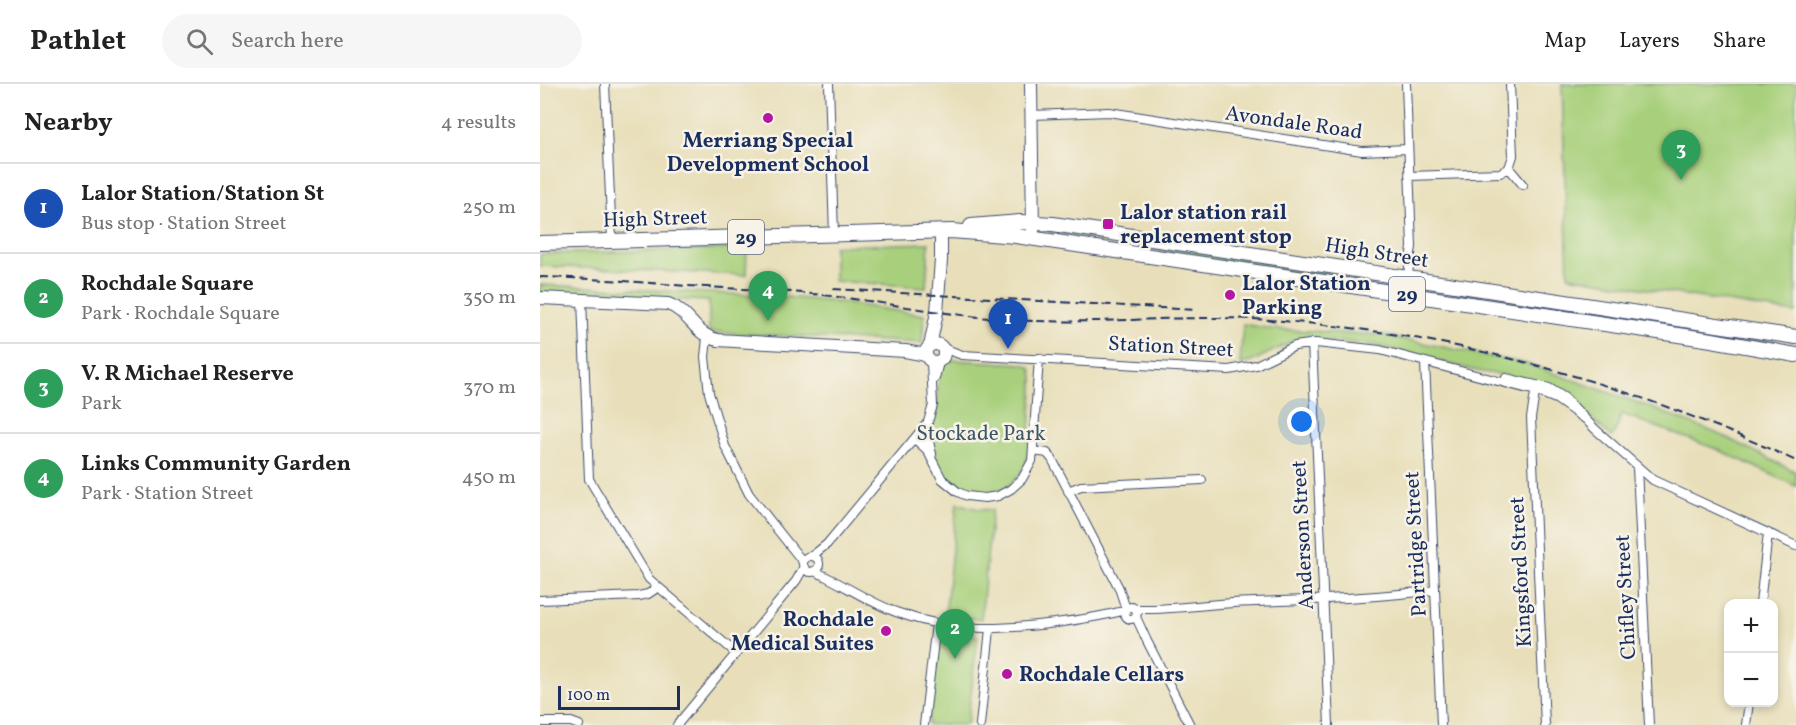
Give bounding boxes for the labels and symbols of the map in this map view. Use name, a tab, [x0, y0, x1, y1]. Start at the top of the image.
street label: Avondale Road	[1223, 100, 1364, 147]
marker: Merriang Special Development School	[761, 111, 775, 125]
place label: Merriang Special Development School	[667, 127, 869, 180]
pin: 3	[1662, 130, 1700, 180]
place label: Lalor station rail replacement stop	[1120, 199, 1292, 252]
street label: High Street	[602, 203, 708, 236]
marker: Lalor station rail replacement stop	[1101, 217, 1115, 231]
road number: 29	[728, 220, 764, 254]
street label: High Street	[1323, 231, 1431, 276]
place label: Lalor Station Parking	[1242, 270, 1371, 323]
pin: 4	[748, 272, 788, 321]
road number: 29	[1389, 277, 1425, 311]
marker: Lalor Station Parking	[1223, 288, 1237, 302]
pin: 1	[988, 300, 1028, 349]
street label: Station Street	[1107, 330, 1234, 365]
your location	[1287, 407, 1316, 436]
park label: Stockade Park	[916, 420, 1046, 449]
street label: Anderson Street	[1285, 459, 1322, 611]
street label: Partridge Street	[1398, 470, 1435, 617]
street label: Kingsford Street	[1503, 496, 1540, 648]
street label: Chifley Street	[1609, 534, 1644, 660]
place label: Rochdale Medical Suites	[731, 606, 874, 659]
pin: 2	[936, 610, 974, 659]
marker: Rochdale Medical Suites	[879, 624, 893, 638]
place label: Rochdale Cellars	[1019, 661, 1184, 690]
marker: Rochdale Cellars	[1000, 667, 1014, 681]
scale bar	[558, 683, 680, 710]

